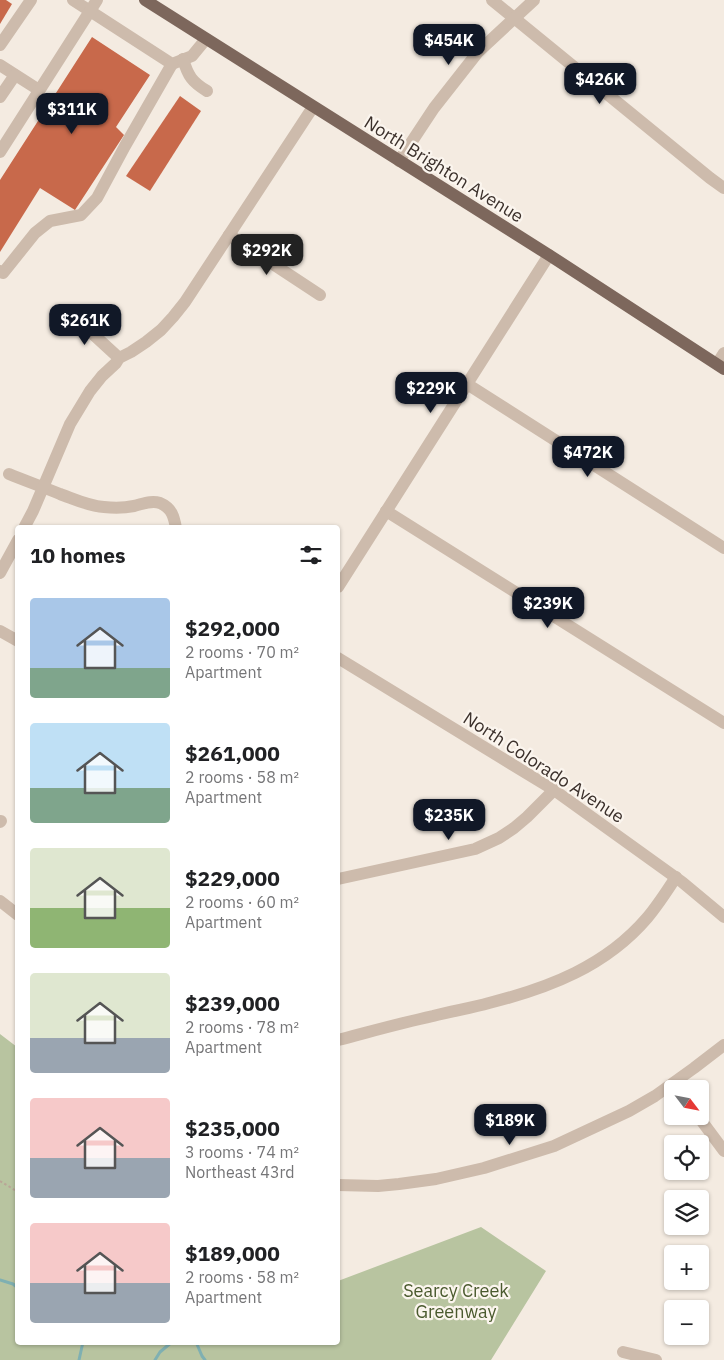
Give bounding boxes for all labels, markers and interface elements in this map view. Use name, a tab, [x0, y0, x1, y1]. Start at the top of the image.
pin: $454K	[414, 23, 484, 66]
text: $454K	[424, 30, 474, 50]
pin: $426K	[565, 62, 635, 105]
text: $426K	[575, 69, 625, 89]
pin: $311K	[37, 92, 107, 135]
text: $311K	[47, 99, 97, 119]
street label: North Brighton Avenue	[360, 111, 528, 228]
pin: $292K	[232, 234, 302, 276]
text: $292K	[242, 240, 292, 260]
pin: $261K	[50, 304, 120, 346]
text: $261K	[60, 310, 110, 330]
pin: $229K	[396, 372, 466, 414]
text: $229K	[406, 378, 456, 398]
pin: $472K	[553, 436, 623, 478]
text: $472K	[563, 442, 613, 462]
text: 10 homes	[30, 541, 126, 569]
icon: filters	[297, 541, 325, 569]
pin: $239K	[513, 586, 583, 629]
text: $239K	[523, 593, 573, 613]
text: $292,000	[185, 614, 280, 642]
icon: home	[70, 618, 130, 678]
text: 2 rooms · 70 m²	[185, 642, 299, 662]
text: Apartment	[185, 662, 262, 682]
street label: North Colorado Avenue	[459, 706, 629, 828]
text: $261,000	[185, 739, 280, 767]
icon: home	[70, 743, 130, 803]
text: 2 rooms · 58 m²	[185, 767, 299, 787]
text: Apartment	[185, 787, 262, 807]
pin: $235K	[414, 798, 484, 841]
text: $235K	[424, 805, 474, 825]
text: $229,000	[185, 864, 280, 892]
icon: home	[70, 868, 130, 928]
text: 2 rooms · 60 m²	[185, 892, 299, 912]
text: Apartment	[185, 912, 262, 932]
text: $239,000	[185, 989, 280, 1017]
icon: home	[70, 993, 130, 1053]
text: 2 rooms · 78 m²	[185, 1017, 299, 1037]
text: Apartment	[185, 1037, 262, 1057]
north arrow	[664, 1080, 709, 1125]
map controls	[664, 1080, 709, 1345]
pin: $189K	[475, 1104, 545, 1146]
text: $189K	[485, 1110, 535, 1130]
text: $235,000	[185, 1114, 280, 1142]
icon: home	[70, 1118, 130, 1178]
button: locate	[664, 1135, 709, 1180]
text: 3 rooms · 74 m²	[185, 1142, 299, 1162]
text: Northeast 43rd	[185, 1162, 295, 1182]
button: layers	[664, 1190, 709, 1235]
text: $189,000	[185, 1239, 280, 1267]
icon: home	[70, 1243, 130, 1303]
button: +	[664, 1245, 709, 1290]
text: 2 rooms · 58 m²	[185, 1267, 299, 1287]
park label: Searcy Creek Greenway	[403, 1279, 509, 1323]
text: Apartment	[185, 1287, 262, 1307]
button: −	[664, 1300, 709, 1345]

